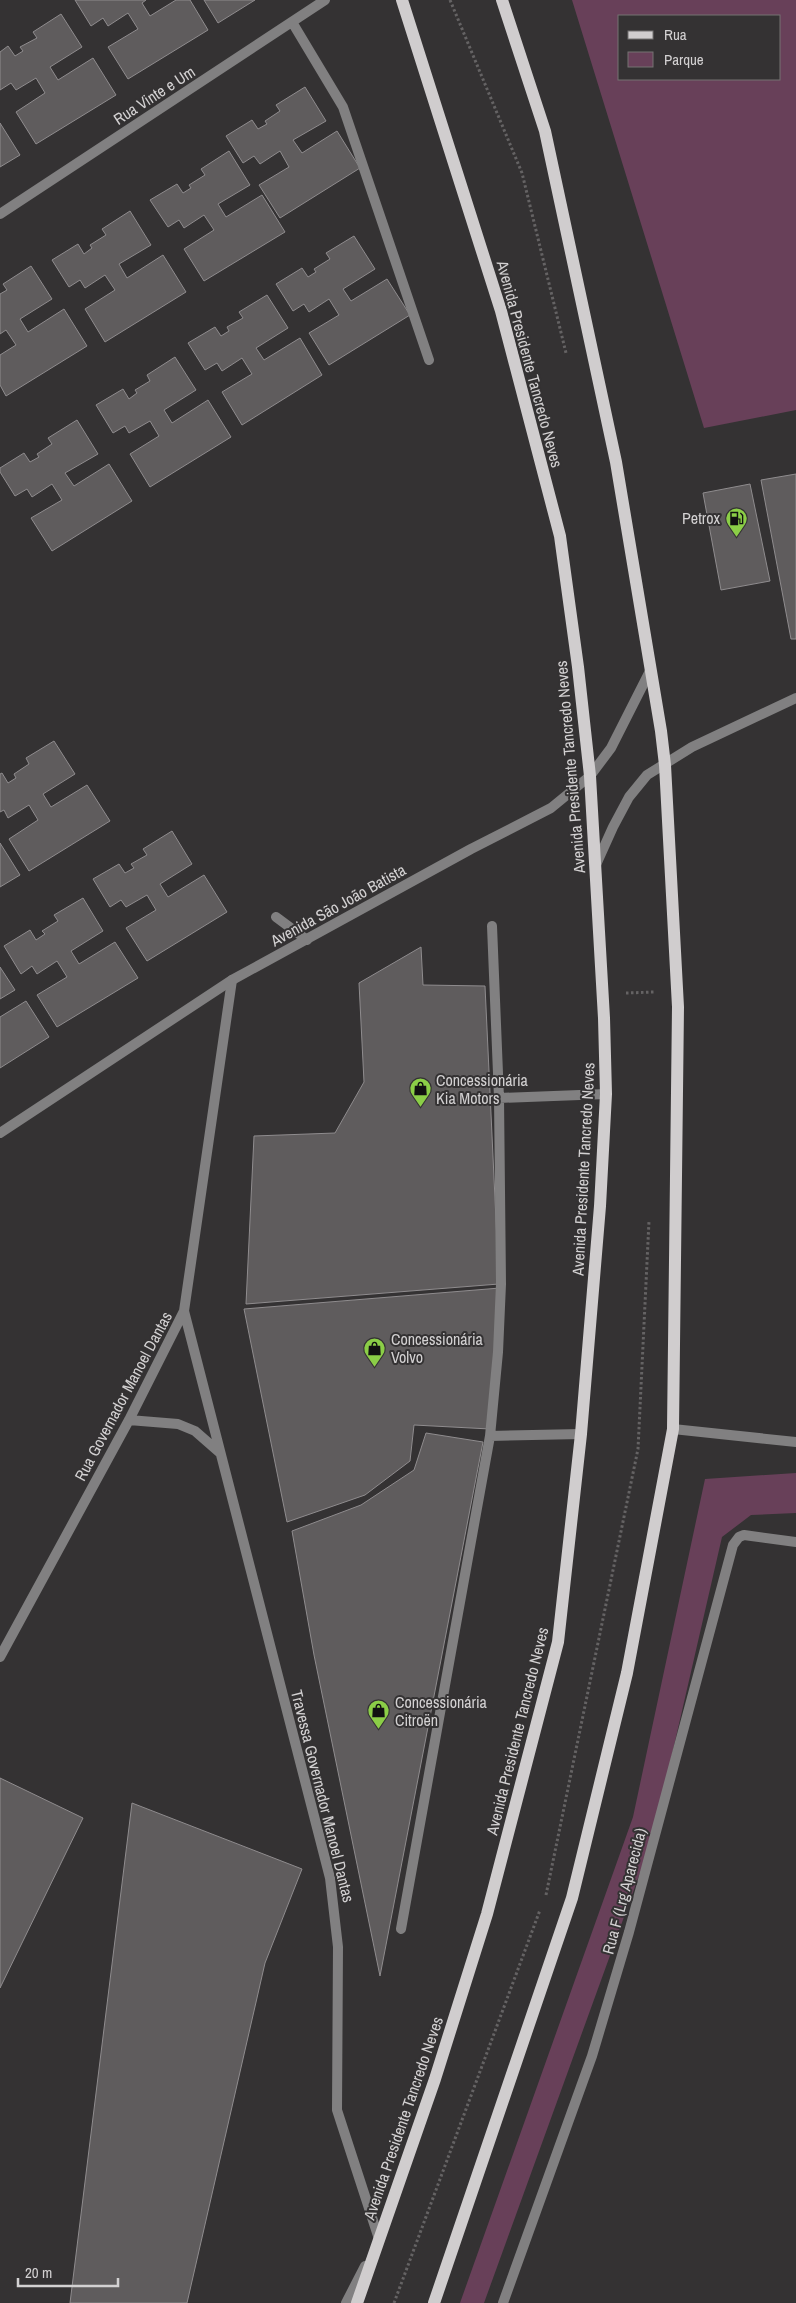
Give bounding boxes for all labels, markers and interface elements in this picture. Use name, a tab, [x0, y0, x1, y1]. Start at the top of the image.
legend	[618, 15, 781, 80]
text: Rua	[664, 24, 687, 45]
text: Parque	[664, 49, 704, 70]
street label: Rua Vinte e Um	[109, 60, 199, 130]
street label: Avenida Presidente Tancredo Neves	[491, 257, 568, 470]
fuel station icon: Petrox	[724, 506, 748, 537]
place label: Petrox	[682, 507, 720, 529]
street label: Avenida Presidente Tancredo Neves	[550, 660, 590, 875]
street label: Avenida São João Batista	[266, 858, 410, 952]
street label: Avenida Presidente Tancredo Neves	[566, 1062, 600, 1277]
place label: Concessionária Kia Motors	[436, 1069, 529, 1109]
shop icon: Concessionária Kia Motors	[408, 1077, 432, 1108]
street label: Rua Governador Manoel Dantas	[69, 1307, 177, 1485]
place label: Concessionária Volvo	[391, 1328, 484, 1368]
shop icon: Concessionária Volvo	[363, 1336, 387, 1367]
street label: Avenida Presidente Tancredo Neves	[480, 1625, 554, 1838]
street label: Travessa Governador Manoel Dantas	[286, 1687, 360, 1905]
place label: Concessionária Citroën	[395, 1691, 488, 1731]
shop icon: Concessionária Citroën	[367, 1699, 391, 1730]
street label: Rua F (Lrg Aparecida)	[597, 1825, 651, 1957]
street label: Avenida Presidente Tancredo Neves	[358, 2013, 448, 2223]
scale bar	[18, 2256, 118, 2288]
text: 20 m	[25, 2262, 52, 2283]

